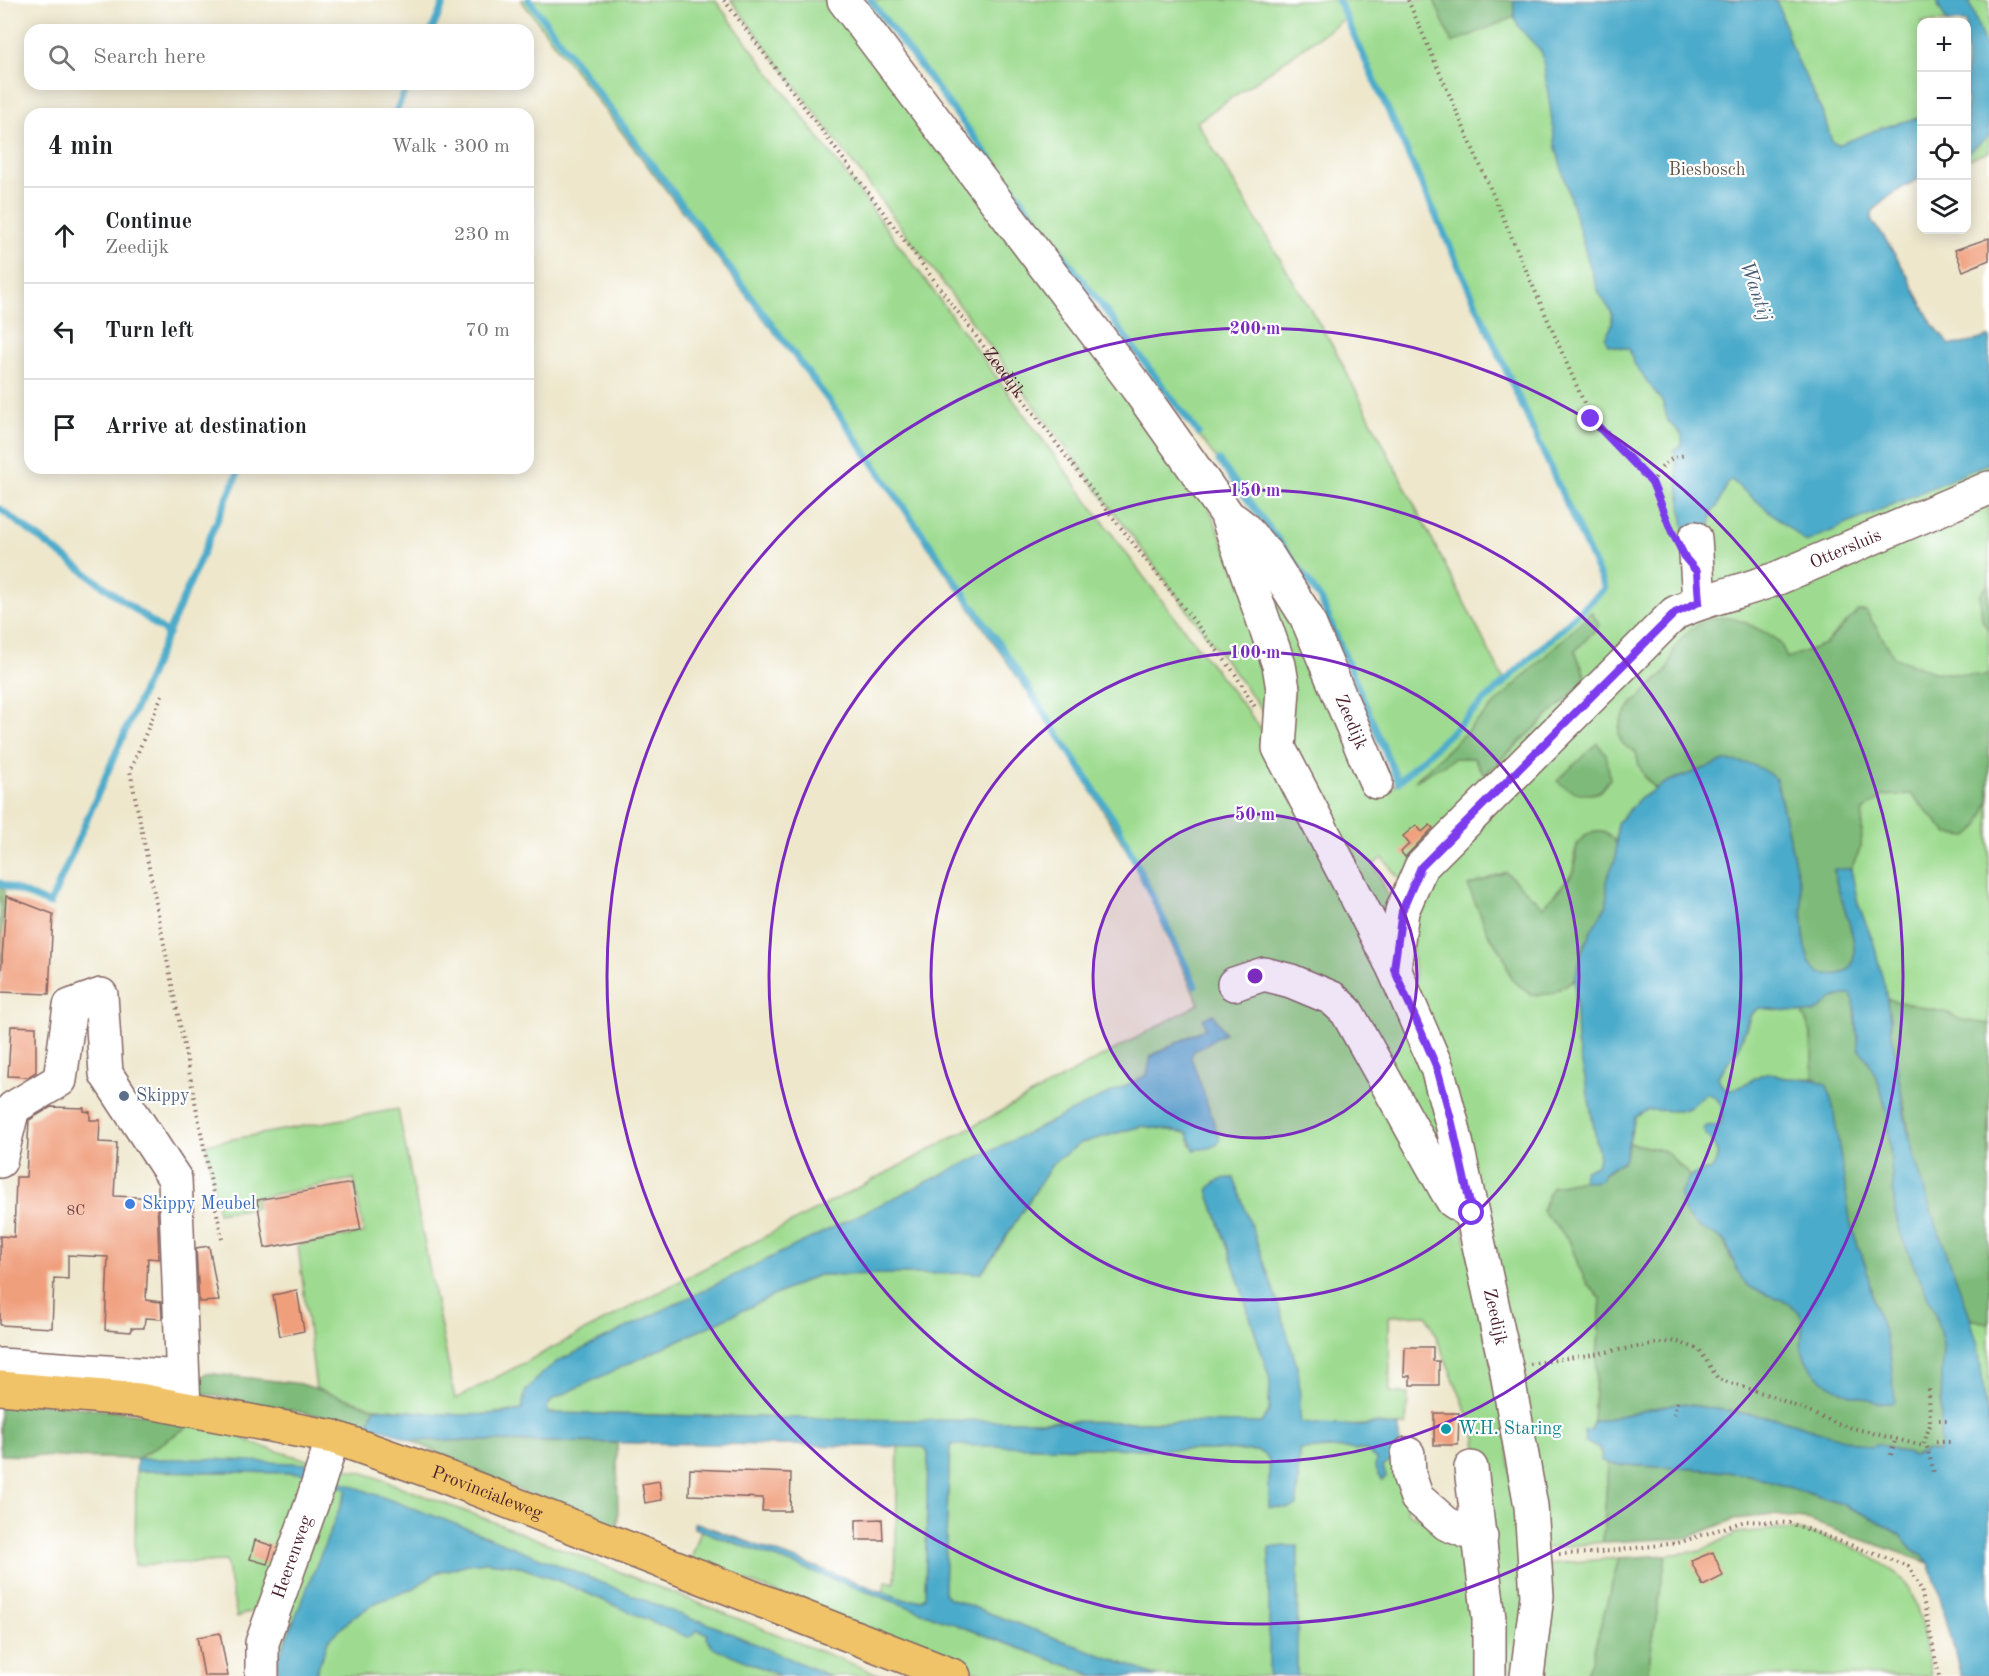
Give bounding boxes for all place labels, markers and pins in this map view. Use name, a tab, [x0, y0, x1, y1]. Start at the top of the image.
centre of rings	[1245, 966, 1265, 986]
place label: Skippy	[136, 1087, 190, 1105]
marker: Skippy	[117, 1089, 131, 1103]
place label: Skippy Meubel	[142, 1195, 256, 1213]
marker: Skippy Meubel	[123, 1197, 137, 1211]
place label: W.H. Staring	[1458, 1420, 1562, 1438]
marker: W.H. Staring	[1439, 1422, 1453, 1436]

